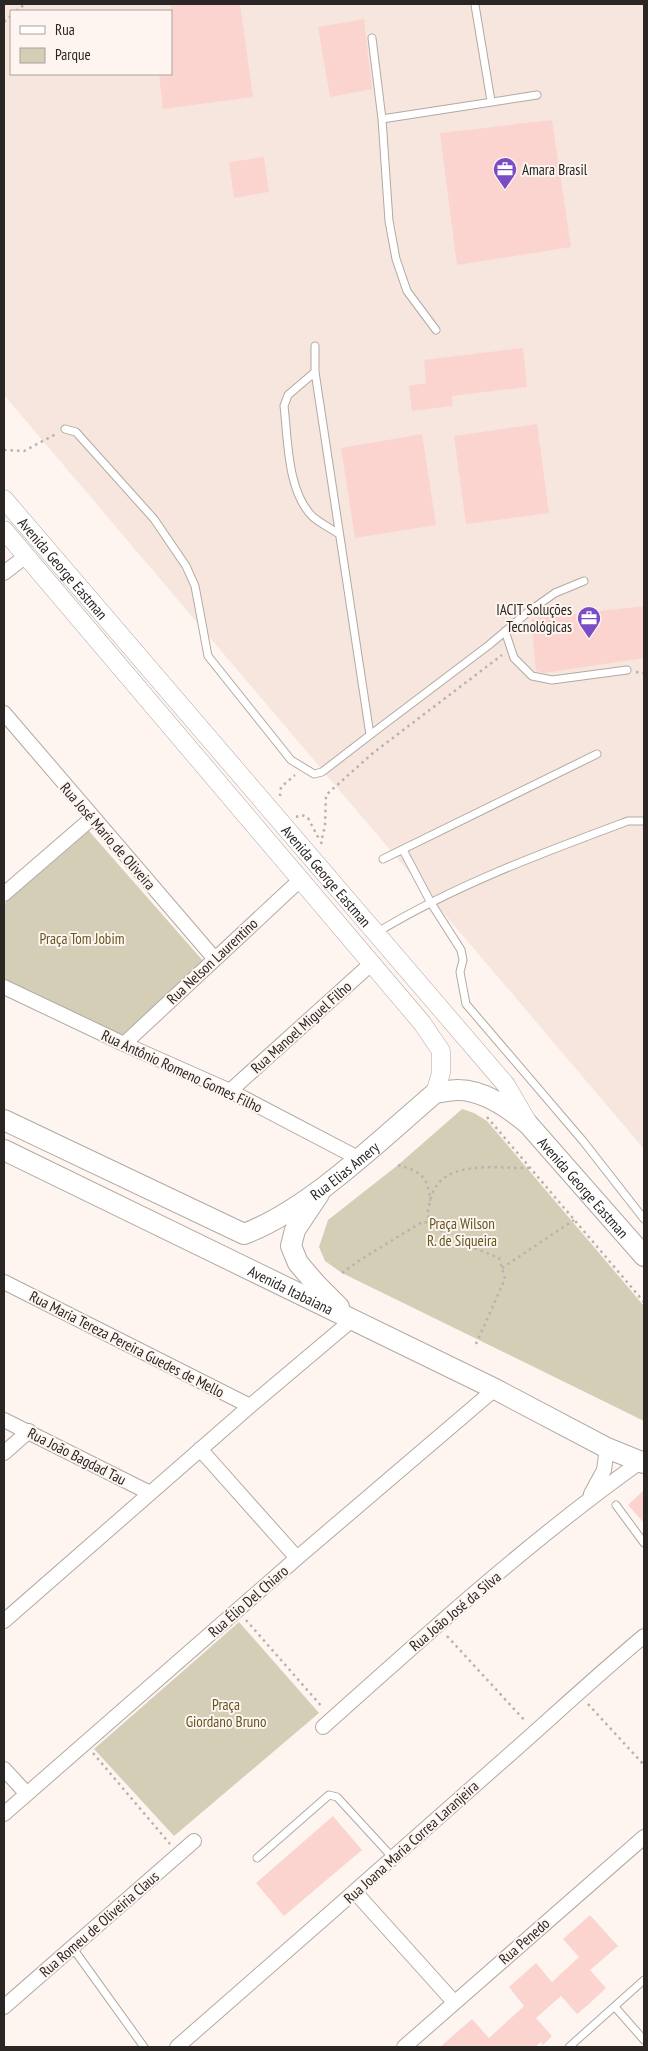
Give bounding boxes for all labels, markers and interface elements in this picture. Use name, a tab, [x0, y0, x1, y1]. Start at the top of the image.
legend	[10, 10, 172, 75]
text: Rua	[55, 20, 75, 39]
text: Parque	[55, 45, 91, 64]
office icon: Amara Brasil	[492, 156, 518, 190]
place label: Amara Brasil	[522, 160, 588, 179]
street label: Avenida George Eastman	[14, 513, 112, 623]
place label: IACIT Soluções Tecnológicas	[496, 600, 572, 636]
office icon: IACIT Soluções Tecnológicas	[576, 605, 602, 639]
street label: Rua José Mario de Oliveira	[56, 778, 160, 894]
street label: Avenida George Eastman	[278, 821, 376, 931]
street label: Rua Nelson Laurentino	[162, 914, 262, 1008]
park label: Praça Tom Jobim	[40, 929, 124, 948]
street label: Rua Manoel Miguel Filho	[247, 977, 355, 1077]
street label: Rua Antônio Romeno Gomes Filho	[98, 1025, 266, 1117]
street label: Avenida George Eastman	[534, 1133, 633, 1242]
street label: Rua Elias Amery	[306, 1137, 383, 1204]
park label: Praça Wilson R. de Siqueira	[427, 1214, 497, 1250]
street label: Avenida Itabaiana	[245, 1261, 336, 1318]
street label: Rua Maria Tereza Pereira Guedes de Mello	[26, 1286, 228, 1402]
street label: Rua João Bagdad Tau	[25, 1423, 129, 1489]
street label: Rua Élio Del Chiaro	[204, 1561, 292, 1641]
street label: Rua João José da Silva	[405, 1567, 505, 1655]
park label: Praça Giordano Bruno	[186, 1695, 266, 1731]
street label: Rua Joana Maria Correa Laranjeira	[340, 1776, 482, 1908]
street label: Rua Romeu de Oliveiria Claus	[35, 1867, 163, 1981]
street label: Rua Penedo	[495, 1914, 553, 1968]

